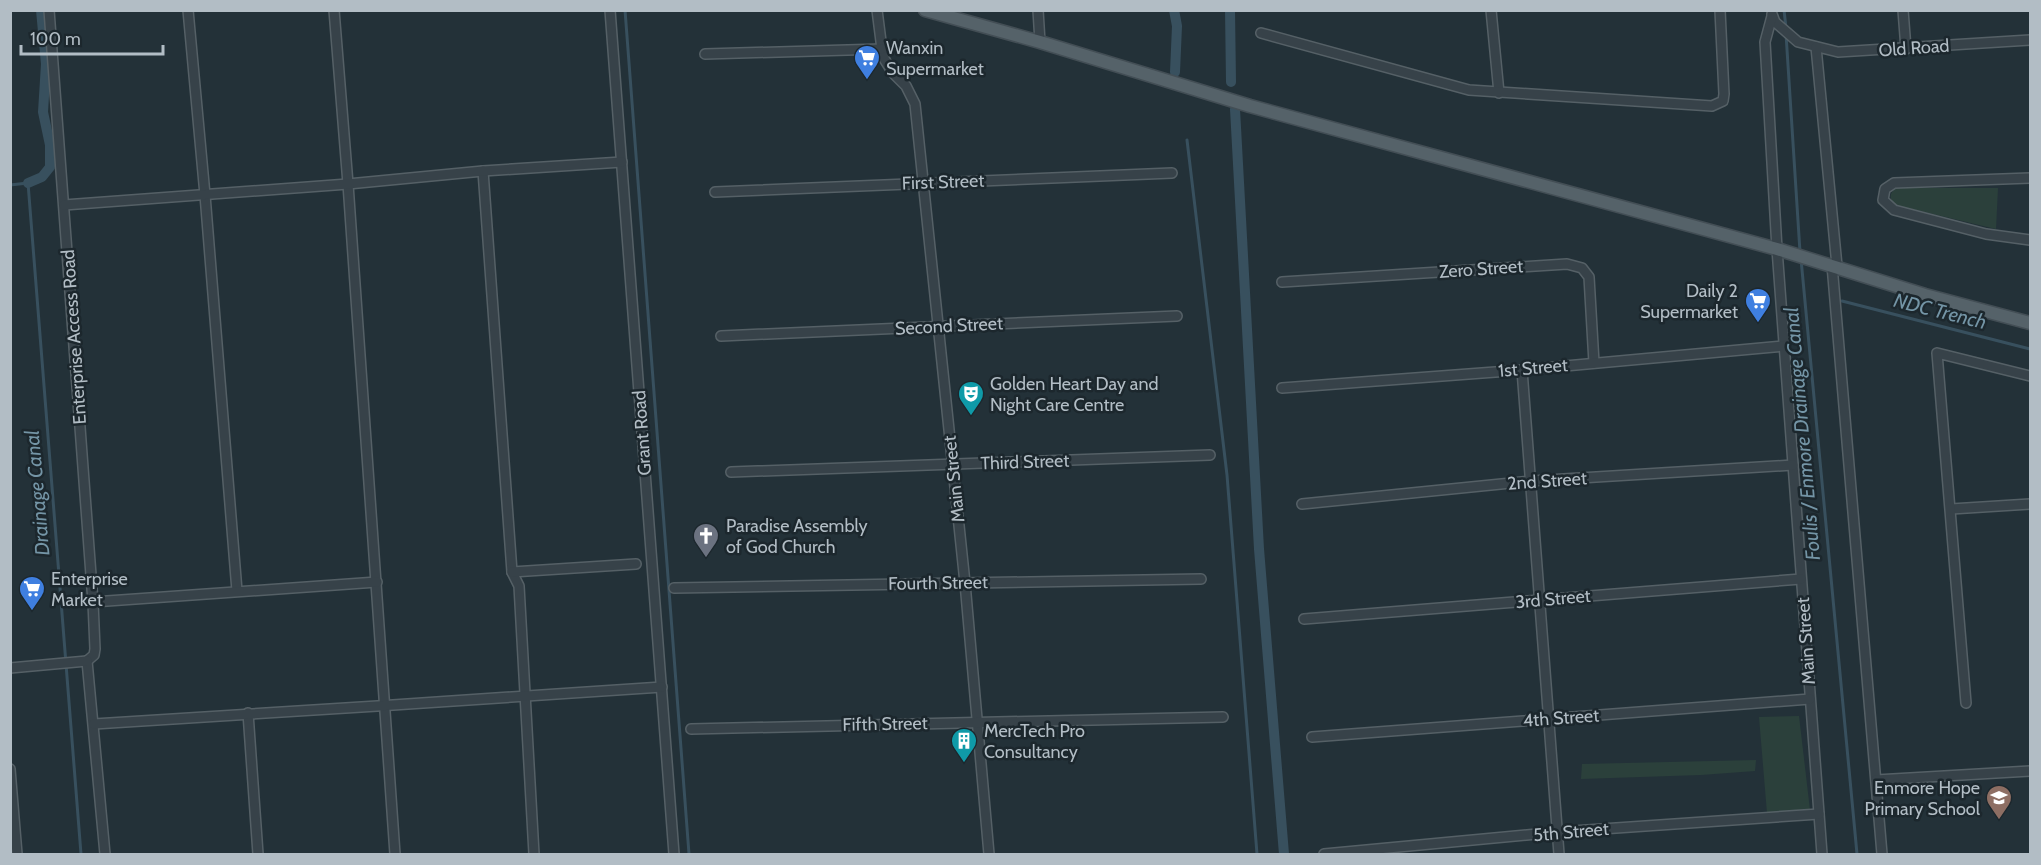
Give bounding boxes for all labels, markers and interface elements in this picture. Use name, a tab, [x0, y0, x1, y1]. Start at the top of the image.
scale bar	[21, 18, 164, 56]
text: 100 m	[30, 28, 81, 50]
street label: Old Road	[1878, 35, 1950, 61]
place label: Wanxin Supermarket	[886, 37, 984, 80]
supermarket icon: Wanxin Supermarket	[852, 43, 882, 81]
street label: First Street	[901, 170, 985, 194]
street label: Enterprise Access Road	[57, 249, 91, 425]
street label: Zero Street	[1438, 255, 1524, 283]
place label: Daily 2 Supermarket	[1640, 280, 1738, 323]
supermarket icon: Daily 2 Supermarket	[1743, 286, 1773, 324]
water label: NDC Trench	[1891, 288, 1989, 334]
water label: Foulis / Enmore Drainage Canal	[1779, 306, 1825, 561]
street label: Second Street	[894, 312, 1004, 340]
street label: 1st Street	[1497, 354, 1569, 382]
place label: Golden Heart Day and Night Care Centre	[990, 373, 1159, 416]
theatre icon: Golden Heart Day and Night Care Centre	[956, 379, 986, 417]
street label: Grant Road	[628, 390, 656, 476]
water label: Drainage Canal	[20, 429, 54, 557]
street label: Main Street	[938, 434, 970, 524]
street label: Third Street	[980, 449, 1070, 475]
street label: 2nd Street	[1506, 467, 1588, 495]
place label: Paradise Assembly of God Church	[726, 515, 868, 558]
church icon: Paradise Assembly of God Church	[691, 521, 721, 559]
place label: Enterprise Market	[51, 568, 128, 611]
street label: Fourth Street	[888, 571, 988, 595]
supermarket icon: Enterprise Market	[17, 574, 47, 612]
street label: 3rd Street	[1514, 585, 1592, 613]
street label: Main Street	[1792, 597, 1820, 685]
street label: 4th Street	[1522, 704, 1600, 732]
street label: Fifth Street	[842, 712, 928, 736]
place label: MercTech Pro Consultancy	[984, 720, 1085, 763]
building icon: MercTech Pro Consultancy	[949, 726, 979, 764]
place label: Enmore Hope Primary School	[1865, 777, 1981, 820]
school or university icon: Enmore Hope Primary School	[1984, 783, 2014, 821]
street label: 5th Street	[1532, 818, 1610, 846]

